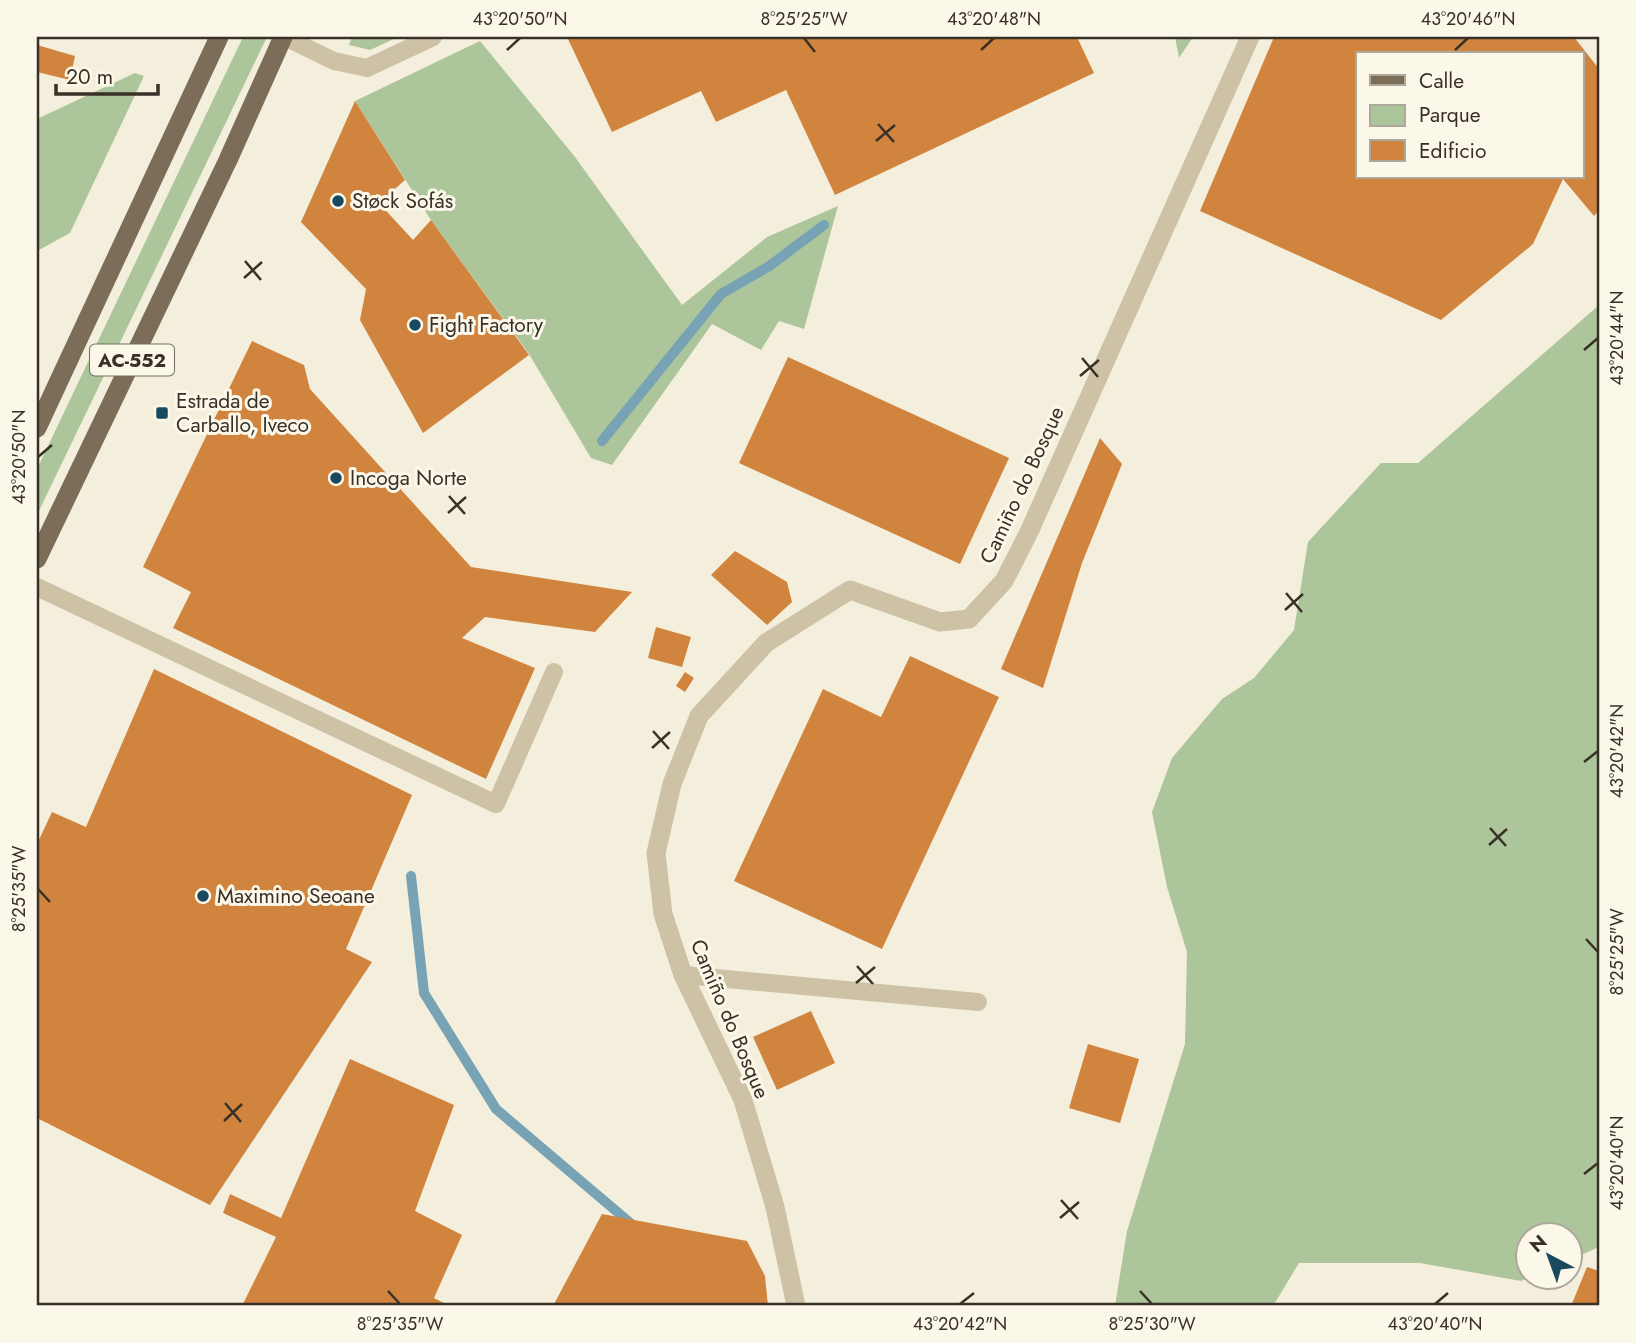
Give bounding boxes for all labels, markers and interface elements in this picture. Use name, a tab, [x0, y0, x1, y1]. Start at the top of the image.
text: 43°20'50"N	[473, 6, 567, 32]
text: 8°25'25"W	[761, 6, 848, 32]
text: 43°20'48"N	[947, 6, 1041, 32]
text: 43°20'46"N	[1421, 6, 1515, 32]
scale bar	[56, 52, 158, 96]
legend	[1356, 52, 1584, 178]
text: 20 m	[66, 62, 113, 92]
text: Calle	[1419, 66, 1464, 96]
text: Parque	[1419, 100, 1481, 130]
text: Edificio	[1419, 136, 1486, 166]
place label: Støck Sofás	[352, 186, 453, 216]
marker: Støck Sofás	[330, 193, 346, 209]
text: 43°20'44"N	[1604, 291, 1630, 385]
place label: Fight Factory	[429, 310, 544, 340]
marker: Fight Factory	[407, 317, 423, 333]
road number: AC-552	[90, 344, 174, 376]
place label: Estrada de Carballo, Iveco	[176, 386, 309, 440]
street label: Camiño do Bosque	[972, 401, 1072, 569]
marker: Estrada de Carballo, Iveco	[154, 405, 170, 421]
text: 43°20'50"N	[6, 410, 32, 504]
place label: Incoga Norte	[350, 463, 467, 493]
marker: Incoga Norte	[328, 470, 344, 486]
text: 43°20'42"N	[1604, 704, 1630, 798]
text: 8°25'35"W	[6, 846, 32, 932]
place label: Maximino Seoane	[217, 881, 375, 911]
marker: Maximino Seoane	[195, 888, 211, 904]
text: 8°25'25"W	[1604, 908, 1630, 995]
street label: Camiño do Bosque	[683, 935, 777, 1103]
text: 43°20'40"N	[1604, 1115, 1630, 1211]
north arrow	[1514, 1220, 1584, 1290]
text: N	[1524, 1228, 1553, 1259]
text: 8°25'35"W	[357, 1311, 443, 1337]
text: 43°20'42"N	[913, 1311, 1007, 1337]
text: 8°25'30"W	[1108, 1311, 1196, 1337]
text: 43°20'40"N	[1387, 1311, 1483, 1337]

